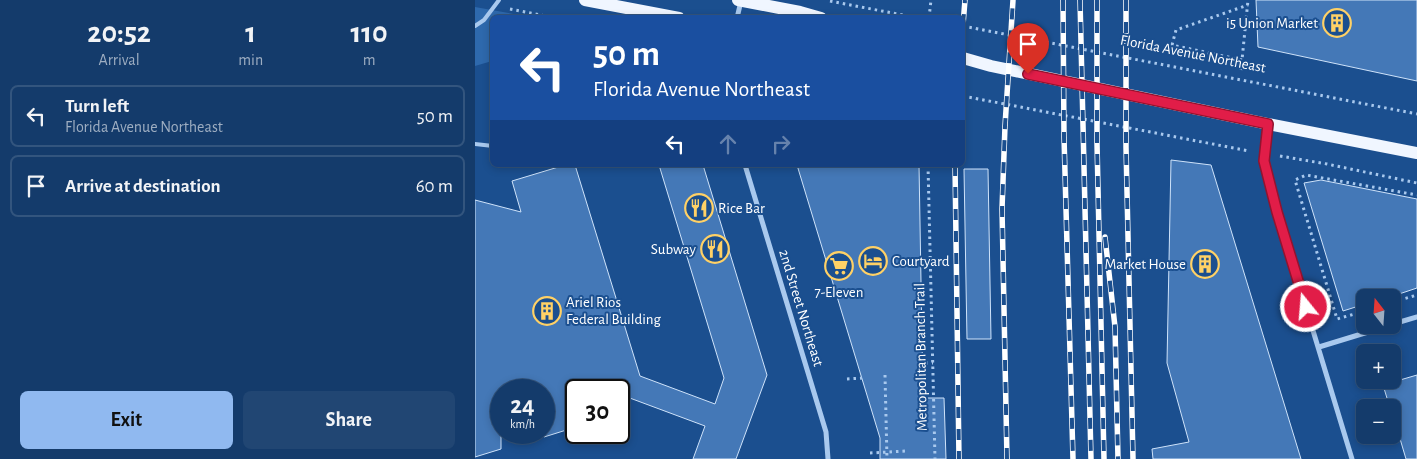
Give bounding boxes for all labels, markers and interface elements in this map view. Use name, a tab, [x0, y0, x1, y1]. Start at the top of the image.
building icon: i5 Union Market	[1322, 8, 1352, 38]
place label: i5 Union Market	[1226, 16, 1318, 31]
text: 20:52	[87, 18, 151, 48]
text: 1	[245, 18, 256, 48]
text: 110	[350, 18, 388, 48]
pin	[1007, 23, 1049, 74]
icon: arrive	[1014, 30, 1042, 58]
street label: Florida Avenue Northeast	[1119, 33, 1267, 76]
icon: left	[510, 35, 575, 100]
text: 50 m	[593, 37, 660, 72]
text: Arrival	[99, 52, 140, 68]
text: min	[238, 52, 263, 68]
text: m	[363, 52, 375, 68]
text: Florida Avenue Northeast	[593, 78, 810, 100]
text: Turn left	[65, 97, 129, 116]
icon: left	[22, 102, 50, 130]
text: 50 m	[417, 107, 453, 126]
text: Florida Avenue Northeast	[65, 119, 223, 135]
icon: left	[661, 130, 689, 158]
icon: ahead	[714, 130, 742, 158]
icon: right	[767, 130, 795, 158]
icon: arrive	[22, 172, 50, 200]
text: Arrive at destination	[65, 177, 221, 196]
text: 60 m	[416, 177, 453, 196]
restaurant icon: Rice Bar	[684, 193, 714, 223]
place label: Rice Bar	[718, 201, 765, 216]
restaurant icon: Subway	[700, 234, 730, 264]
place label: Subway	[651, 242, 697, 257]
hotel icon: Courtyard	[858, 246, 888, 276]
street label: 2nd Street Northeast	[776, 248, 826, 368]
building icon: Market House	[1190, 249, 1220, 279]
supermarket icon: 7-Eleven	[824, 251, 854, 281]
place label: Courtyard	[892, 254, 950, 269]
place label: Market House	[1104, 257, 1186, 272]
position arrow	[1279, 280, 1331, 332]
street label: Metropolitan Branch Trail	[912, 283, 930, 431]
place label: 7-Eleven	[814, 285, 864, 300]
north arrow	[1356, 289, 1401, 334]
map controls	[1356, 289, 1401, 444]
place label: Ariel Rios Federal Building	[566, 295, 662, 327]
building icon: Ariel Rios Federal Building	[532, 296, 562, 326]
button: +	[1356, 344, 1401, 389]
speed limit sign: 30	[565, 379, 630, 444]
button: Exit	[20, 391, 233, 449]
button: Share	[243, 391, 455, 449]
text: 24	[510, 393, 535, 418]
button: −	[1356, 399, 1401, 444]
text: km/h	[510, 418, 535, 430]

